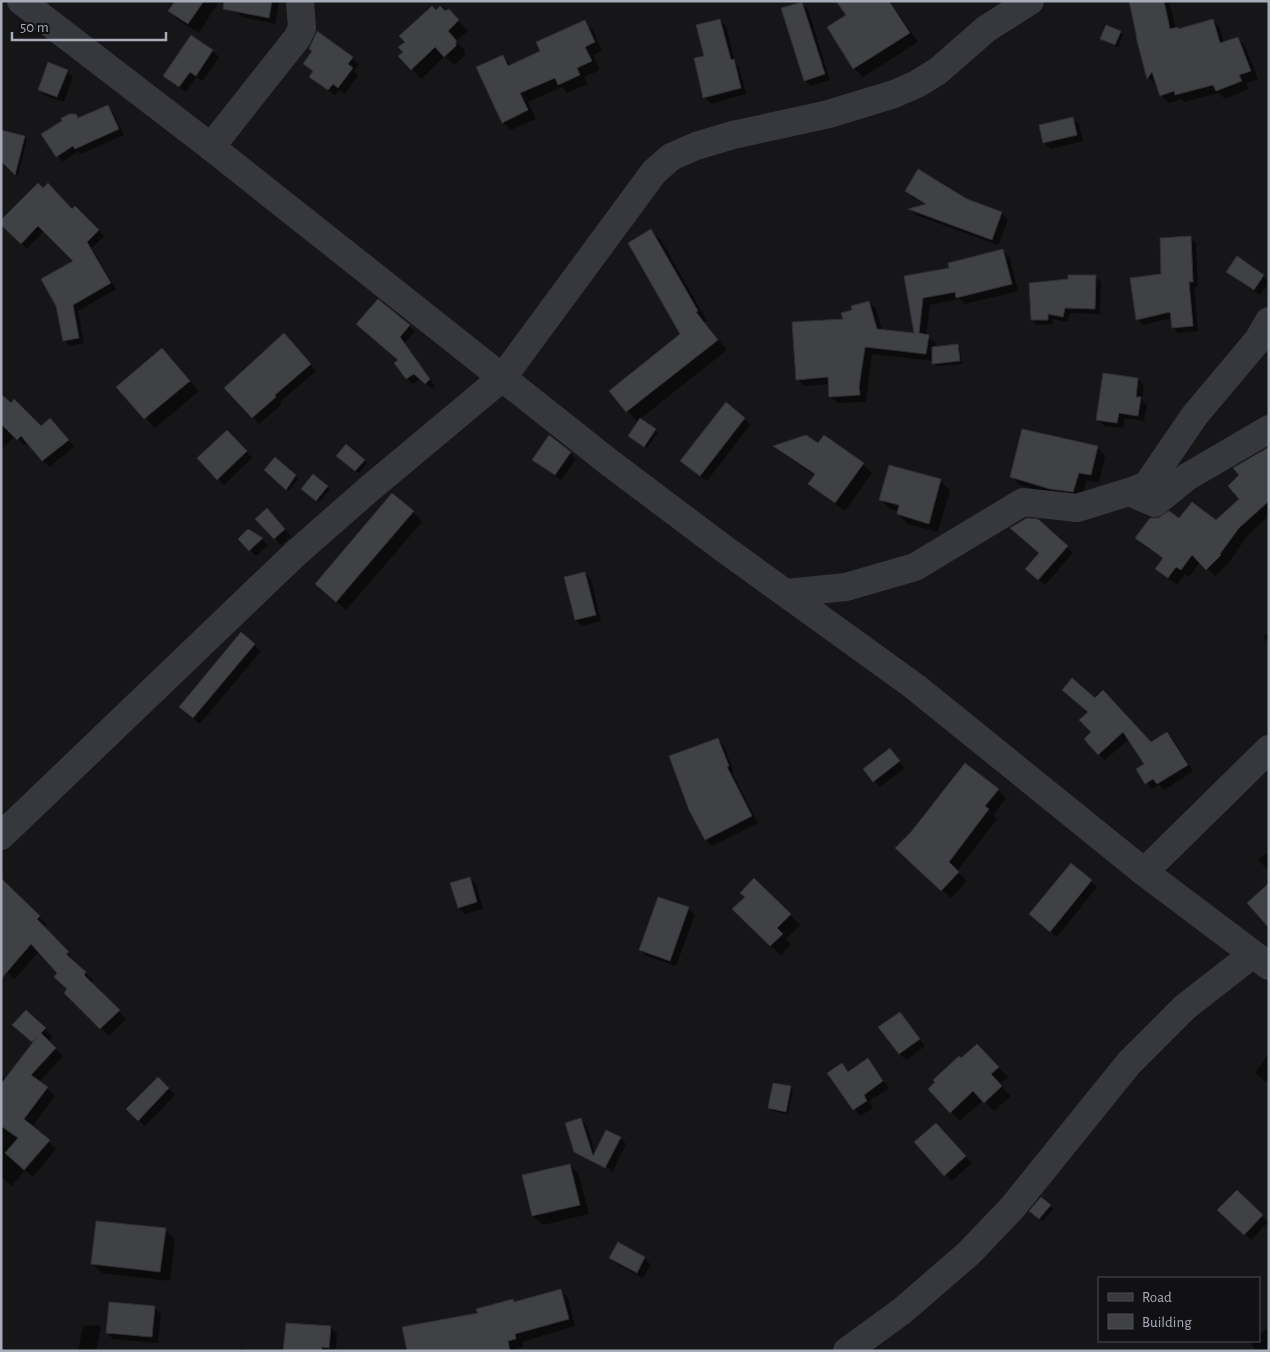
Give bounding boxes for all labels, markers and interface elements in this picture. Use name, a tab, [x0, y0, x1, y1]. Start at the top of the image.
scale bar	[12, 10, 166, 42]
text: 50 m	[20, 20, 49, 35]
legend	[1098, 1277, 1260, 1342]
text: Road	[1142, 1290, 1172, 1305]
text: Building	[1142, 1315, 1192, 1330]

